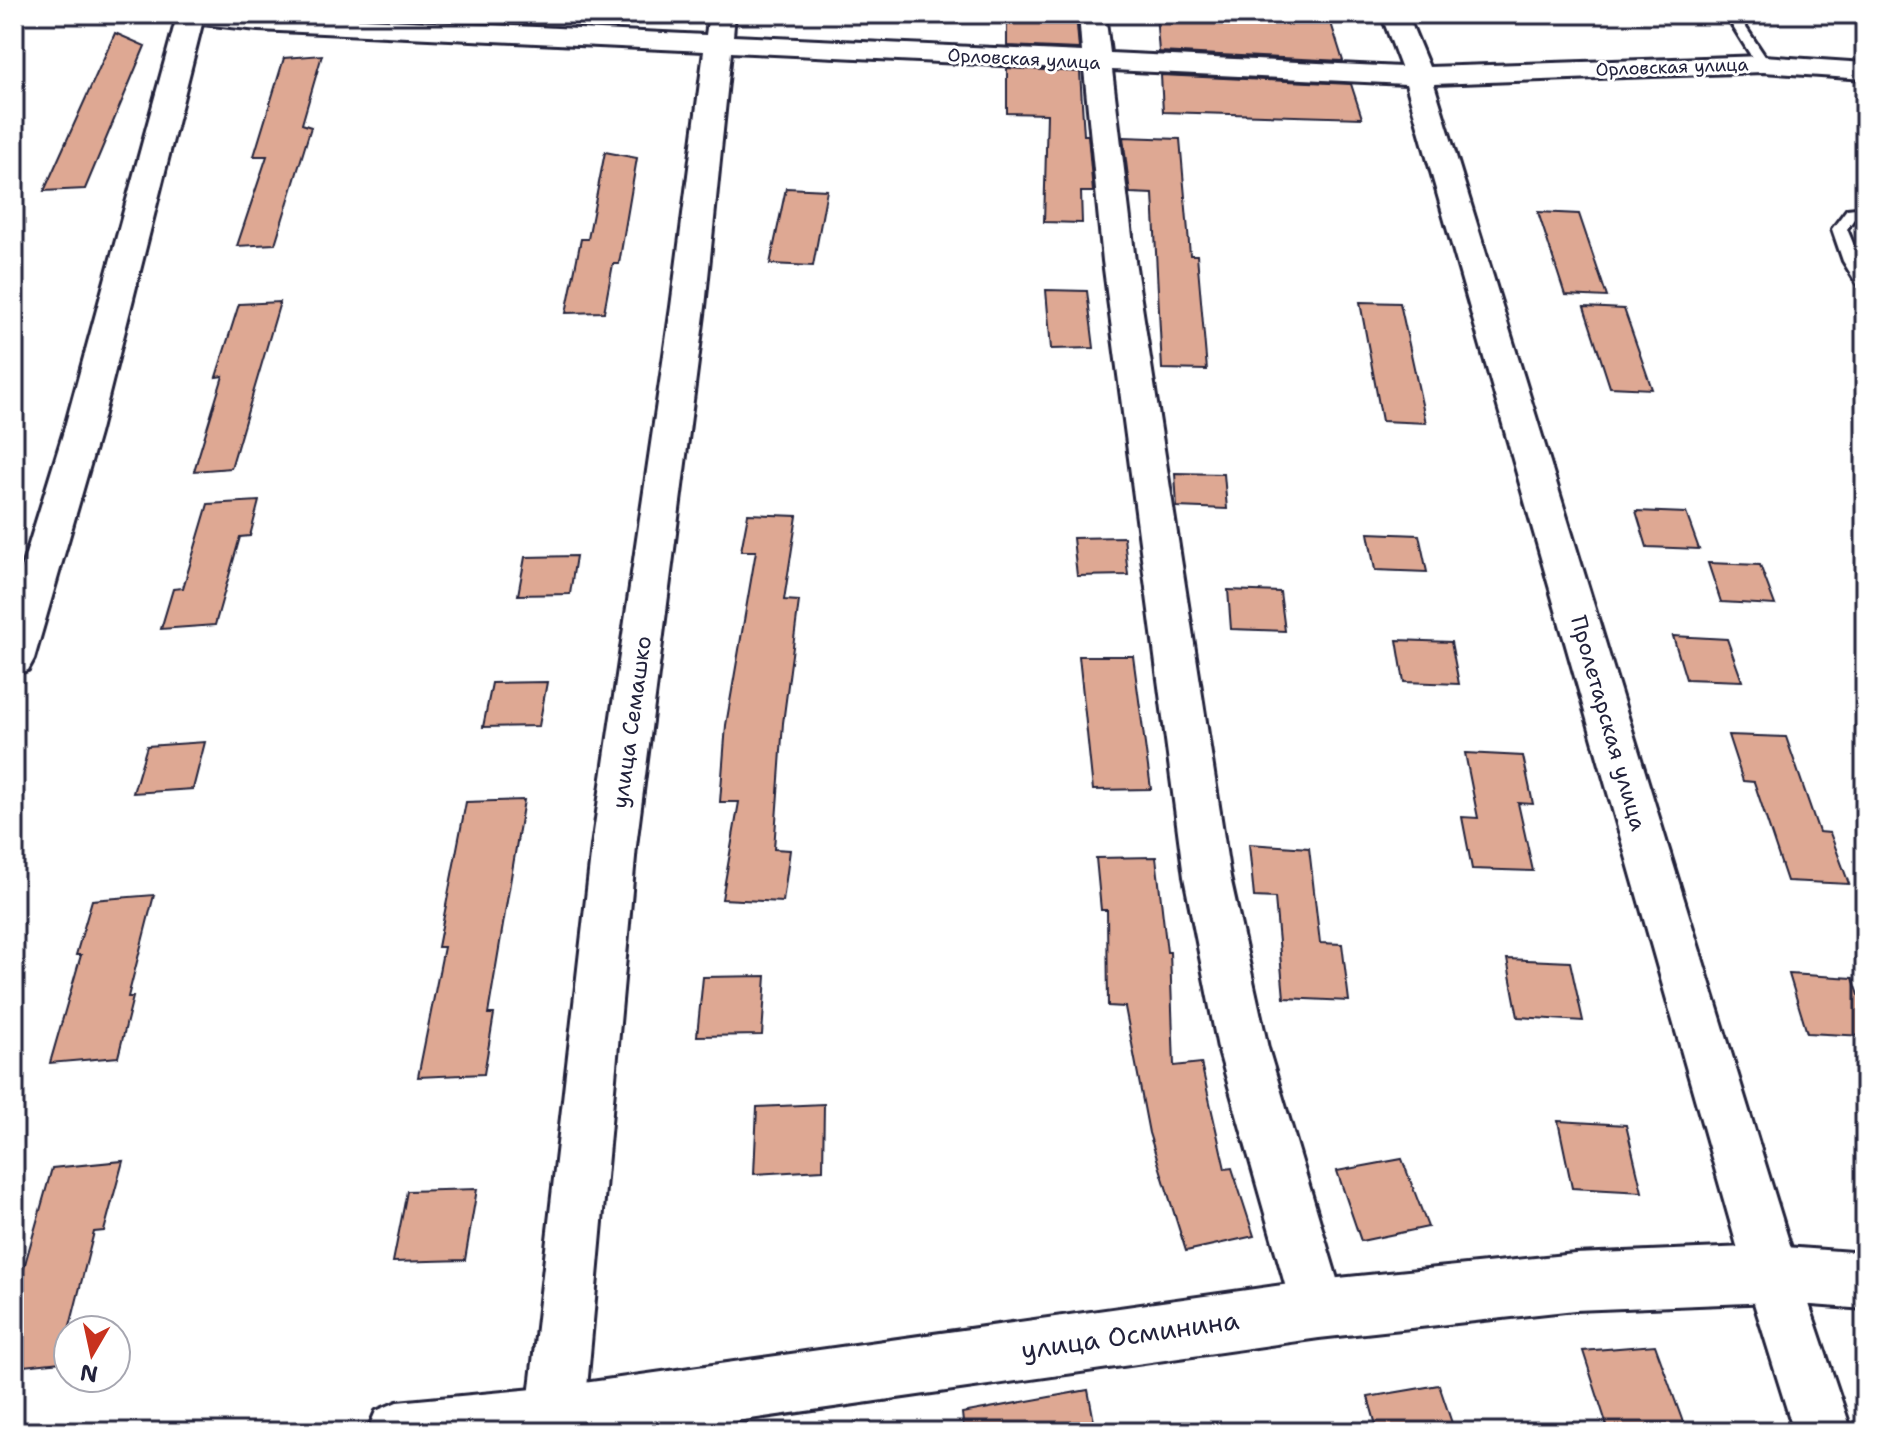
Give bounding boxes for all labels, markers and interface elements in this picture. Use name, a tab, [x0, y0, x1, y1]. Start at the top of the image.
street label: Орловская улица	[947, 43, 1101, 75]
street label: Орловская улица	[1595, 52, 1749, 82]
street label: Пролетарская улица	[1564, 612, 1653, 834]
street label: улица Семашко	[605, 634, 658, 810]
street label: улица Осминина	[1019, 1302, 1241, 1367]
north arrow	[52, 1314, 132, 1394]
text: N	[78, 1358, 100, 1389]

